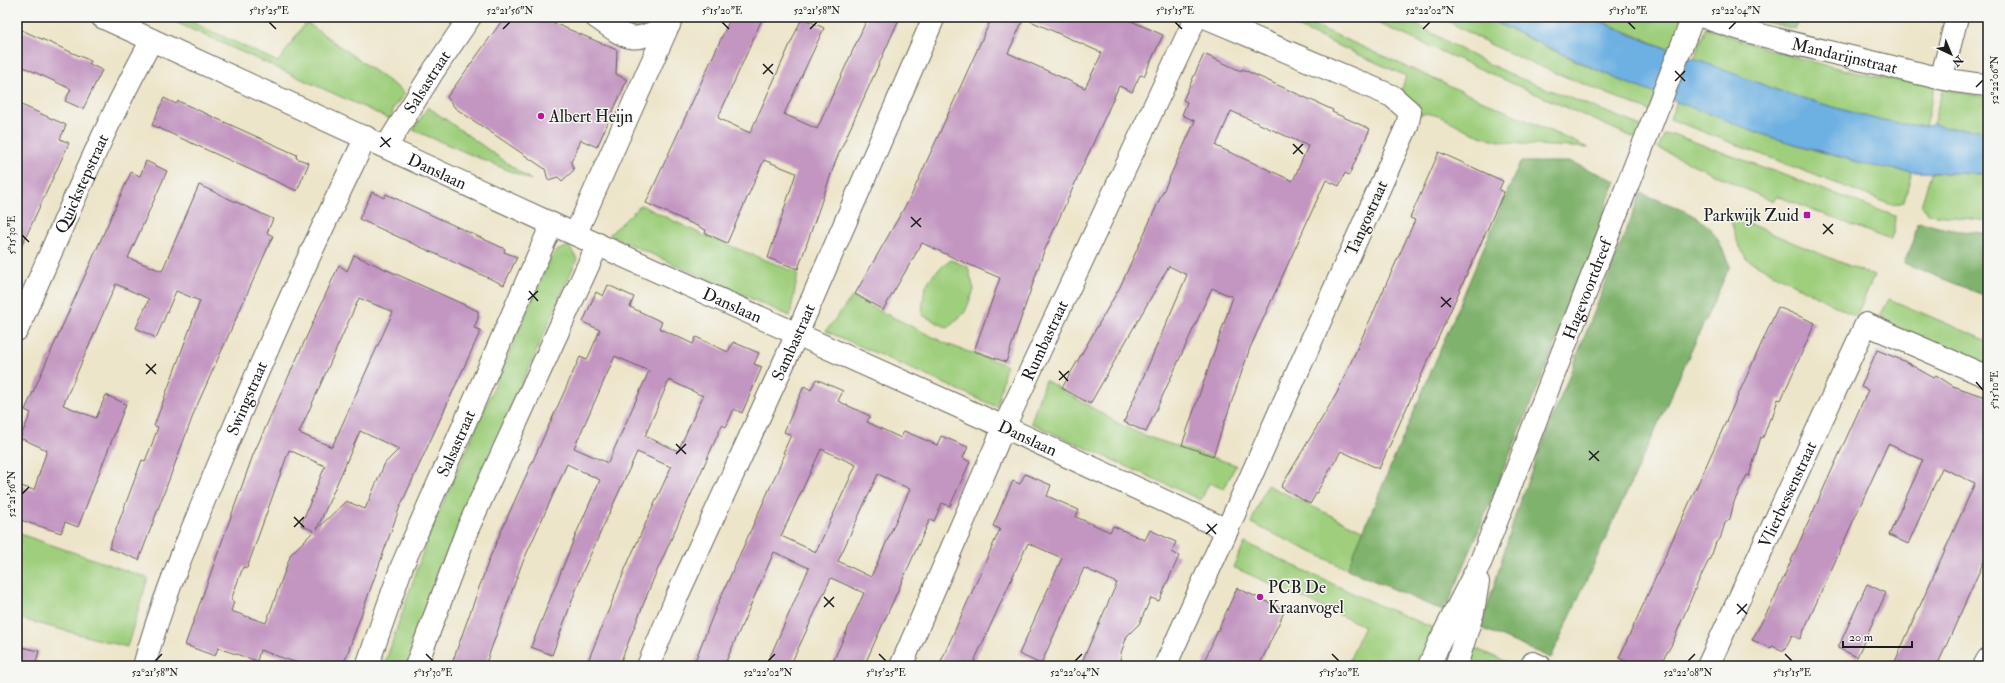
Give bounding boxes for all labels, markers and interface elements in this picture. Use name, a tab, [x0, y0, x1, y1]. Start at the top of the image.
text: 5°15'25"E	[249, 5, 289, 17]
text: 52°21'56"N	[487, 5, 533, 17]
text: 5°15'20"E	[702, 5, 742, 17]
text: 52°21'58"N	[794, 5, 840, 17]
text: 5°15'15"E	[1156, 5, 1194, 17]
text: 52°22'02"N	[1405, 5, 1455, 17]
text: 5°15'10"E	[1609, 5, 1647, 17]
text: 52°22'04"N	[1711, 5, 1761, 17]
street label: Mandarijnstraat	[1790, 33, 1900, 79]
north arrow	[1931, 34, 1971, 74]
street label: Salsastraat	[400, 46, 456, 118]
text: N	[1949, 52, 1966, 70]
text: 52°22'06"N	[1989, 55, 2001, 105]
place label: Albert Heijn	[548, 106, 633, 127]
marker: Albert Heijn	[536, 111, 546, 121]
street label: Quickstepstraat	[50, 130, 114, 237]
street label: Danslaan	[404, 149, 470, 194]
street label: Tangostraat	[1341, 177, 1393, 259]
place label: Parkwijk Zuid	[1703, 205, 1800, 226]
marker: Parkwijk Zuid	[1802, 210, 1812, 220]
text: 5°15'30"E	[6, 216, 18, 254]
street label: Hagevoortdreef	[1558, 234, 1617, 343]
street label: Danslaan	[699, 283, 765, 328]
street label: Rumbastraat	[1017, 296, 1073, 384]
street label: Sambastraat	[767, 300, 820, 384]
street label: Swingstraat	[222, 358, 272, 439]
text: 5°15'10"E	[1989, 371, 2001, 409]
street label: Salsastraat	[432, 406, 480, 480]
street label: Danslaan	[995, 416, 1061, 461]
street label: Vlierbessenstraat	[1754, 438, 1822, 551]
text: 52°21'56"N	[6, 471, 18, 517]
place label: PCB De Kraanvogel	[1268, 577, 1345, 618]
marker: PCB De Kraanvogel	[1255, 592, 1265, 602]
scale bar	[1843, 623, 1912, 649]
text: 20 m	[1849, 630, 1874, 645]
text: 52°21'58"N	[132, 667, 178, 679]
text: 5°15'30"E	[414, 667, 452, 679]
text: 52°22'02"N	[743, 667, 793, 679]
text: 5°15'25"E	[866, 667, 906, 679]
text: 52°22'04"N	[1050, 667, 1100, 679]
text: 5°15'20"E	[1319, 667, 1359, 679]
text: 52°22'08"N	[1664, 667, 1712, 679]
text: 5°15'15"E	[1773, 667, 1811, 679]

